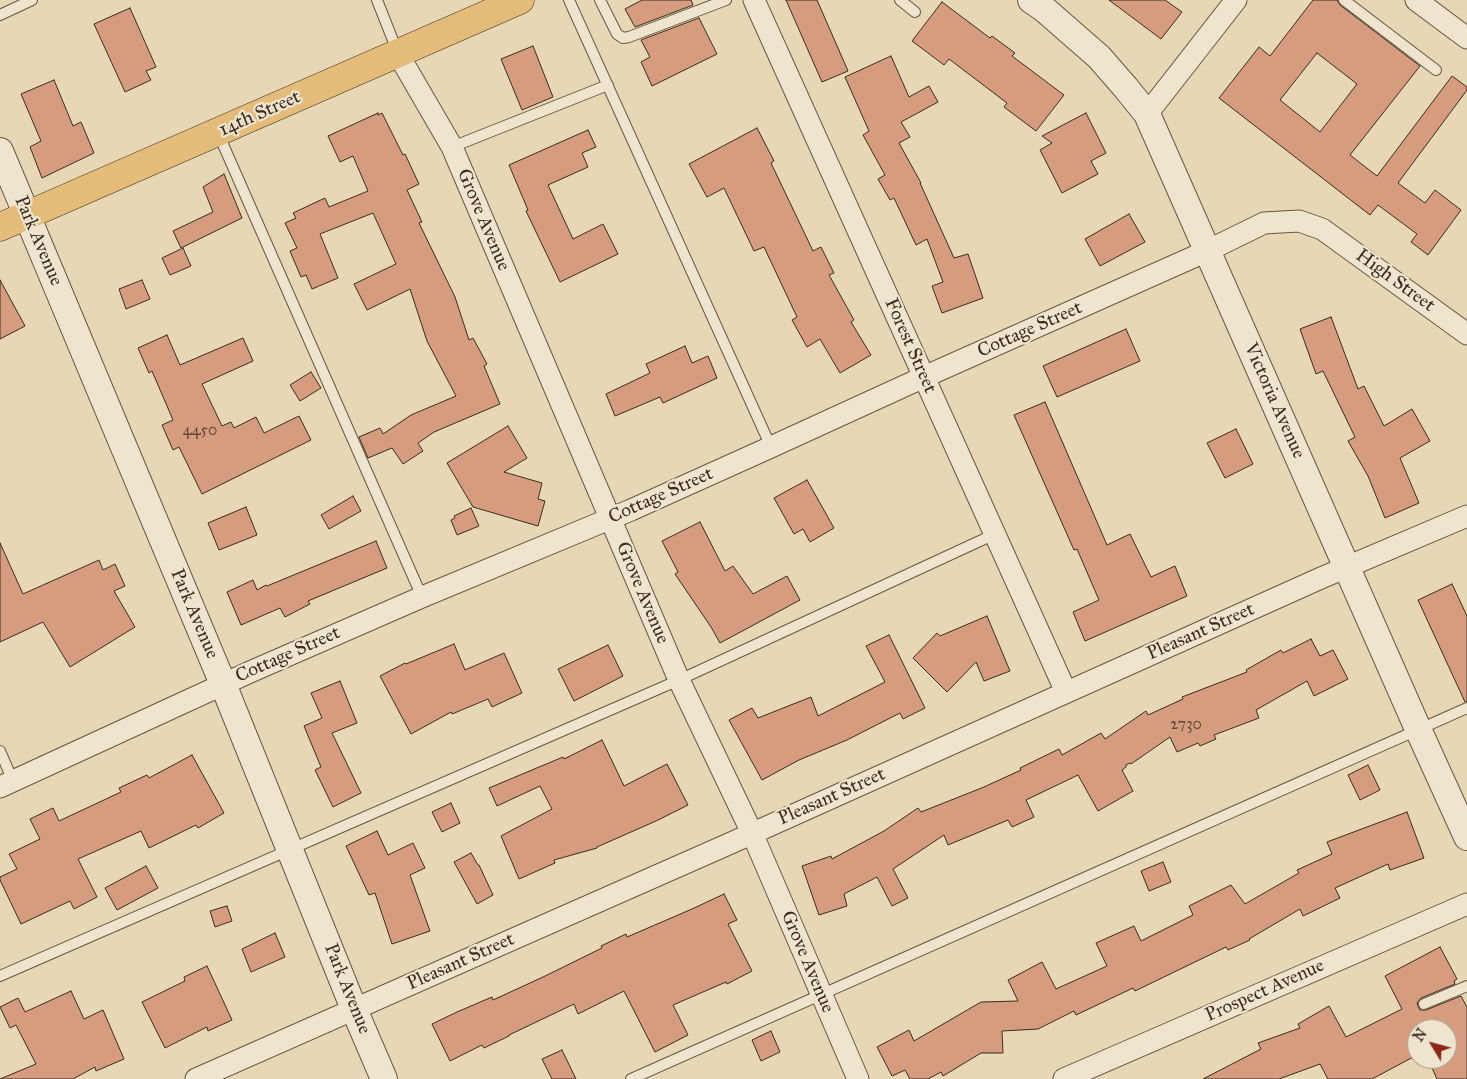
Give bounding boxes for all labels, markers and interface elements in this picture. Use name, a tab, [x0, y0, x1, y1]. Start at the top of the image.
street label: 14th Street	[216, 86, 304, 142]
street label: Grove Avenue	[451, 166, 515, 274]
street label: Park Avenue	[9, 193, 67, 289]
street label: High Street	[1351, 245, 1439, 317]
street label: Forest Street	[879, 295, 941, 397]
street label: Cottage Street	[974, 297, 1086, 363]
street label: Victoria Avenue	[1238, 340, 1310, 462]
house number: 4450	[183, 421, 217, 441]
street label: Cottage Street	[605, 463, 717, 529]
street label: Grove Avenue	[610, 539, 674, 647]
street label: Park Avenue	[165, 566, 223, 662]
street label: Pleasant Street	[1144, 598, 1258, 666]
street label: Cottage Street	[232, 622, 344, 688]
house number: 2730	[1170, 715, 1202, 735]
street label: Pleasant Street	[775, 763, 889, 831]
street label: Grove Avenue	[775, 908, 839, 1016]
street label: Pleasant Street	[404, 928, 518, 996]
street label: Park Avenue	[319, 940, 375, 1038]
street label: Prospect Avenue	[1202, 955, 1328, 1027]
north arrow	[1407, 1019, 1457, 1069]
text: N	[1410, 1025, 1431, 1045]

